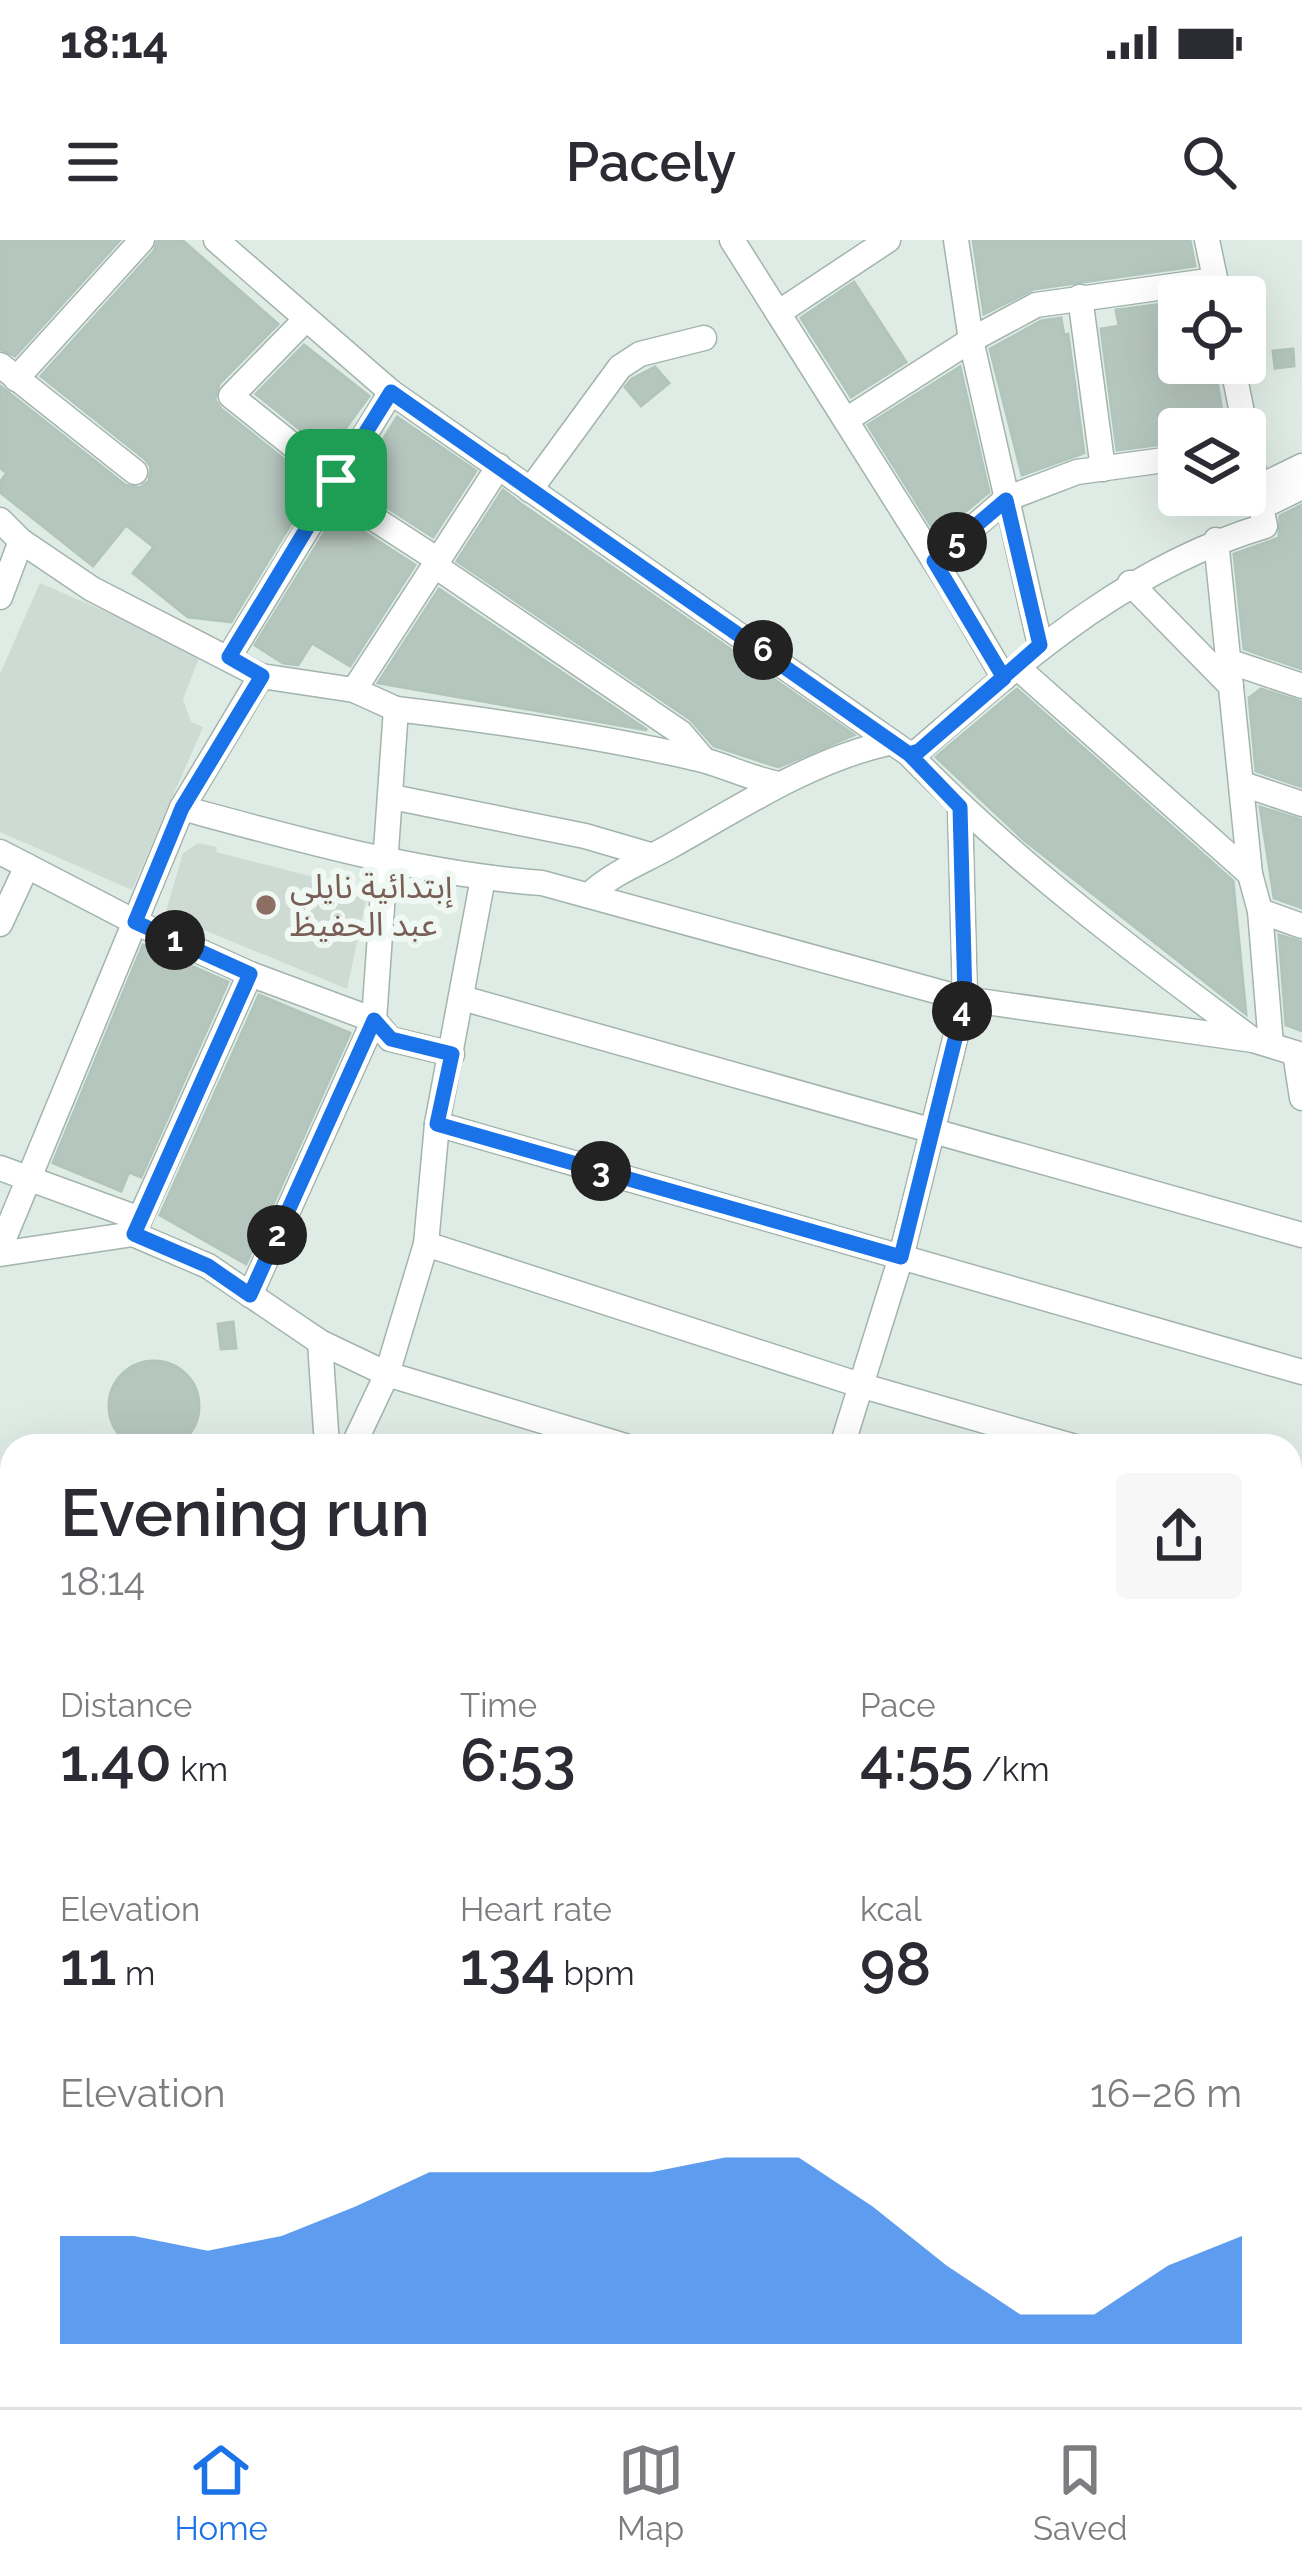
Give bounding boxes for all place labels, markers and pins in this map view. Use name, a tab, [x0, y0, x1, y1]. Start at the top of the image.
pin	[285, 429, 387, 531]
pin: 5	[927, 512, 987, 572]
pin: 6	[733, 620, 793, 680]
place label: إبتدائية نايلي عبد الحفيظ	[290, 867, 454, 944]
marker: إبتدائية نايلي عبد الحفيظ	[253, 892, 279, 918]
pin: 1	[145, 910, 205, 970]
pin: 4	[932, 981, 992, 1041]
pin: 3	[571, 1141, 631, 1201]
pin: 2	[247, 1205, 307, 1265]

